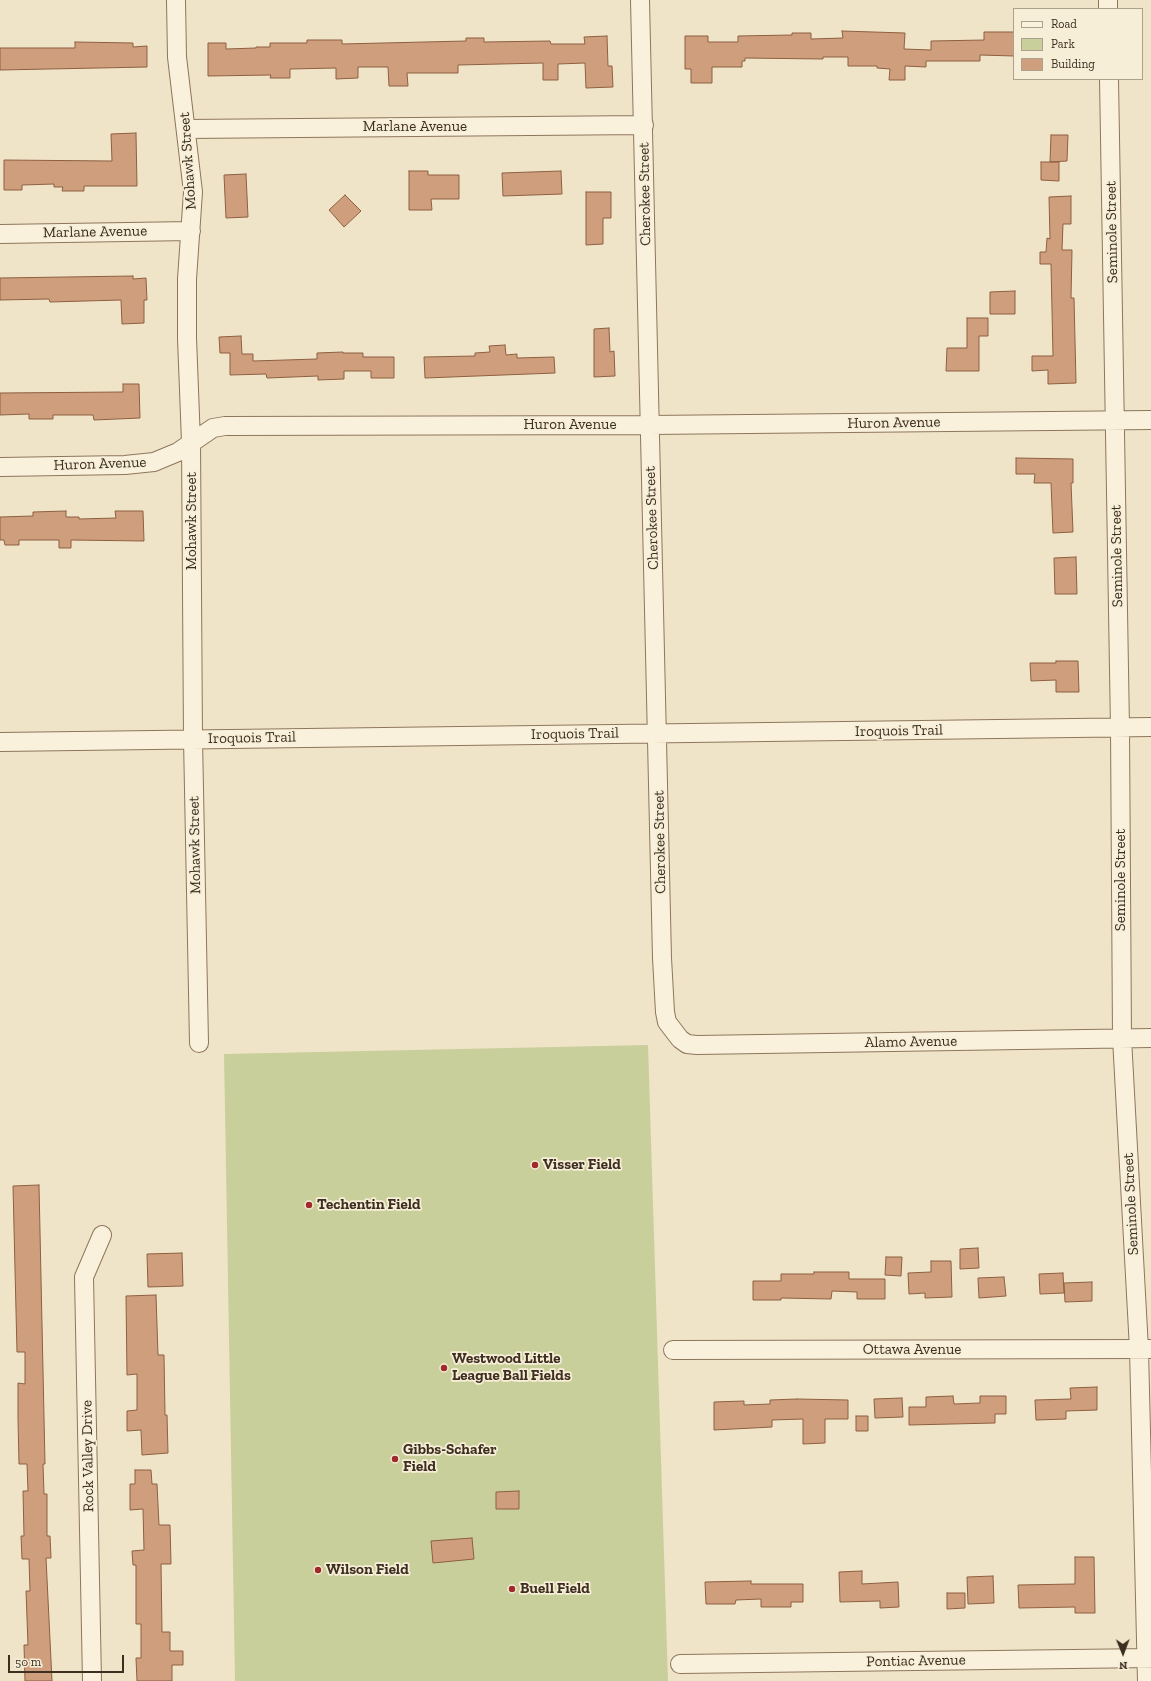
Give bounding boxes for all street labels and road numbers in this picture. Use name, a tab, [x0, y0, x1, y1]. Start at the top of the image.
street label: Mohawk Street	[176, 111, 200, 211]
street label: Marlane Avenue	[363, 118, 467, 136]
street label: Cherokee Street	[635, 142, 655, 246]
street label: Seminole Street	[1102, 181, 1122, 283]
street label: Marlane Avenue	[43, 222, 147, 242]
street label: Huron Avenue	[847, 413, 941, 433]
street label: Huron Avenue	[524, 416, 616, 434]
street label: Huron Avenue	[53, 453, 147, 475]
street label: Cherokee Street	[641, 466, 663, 570]
street label: Mohawk Street	[183, 472, 201, 570]
street label: Seminole Street	[1107, 505, 1127, 607]
street label: Iroquois Trail	[855, 721, 943, 741]
street label: Iroquois Trail	[531, 724, 619, 744]
street label: Iroquois Trail	[208, 728, 296, 748]
street label: Cherokee Street	[650, 790, 670, 894]
street label: Mohawk Street	[185, 796, 205, 894]
street label: Seminole Street	[1112, 829, 1130, 931]
street label: Alamo Avenue	[865, 1032, 957, 1052]
street label: Seminole Street	[1119, 1152, 1143, 1256]
street label: Ottawa Avenue	[863, 1341, 961, 1359]
street label: Rock Valley Drive	[78, 1400, 98, 1512]
street label: Pontiac Avenue	[866, 1651, 966, 1671]

